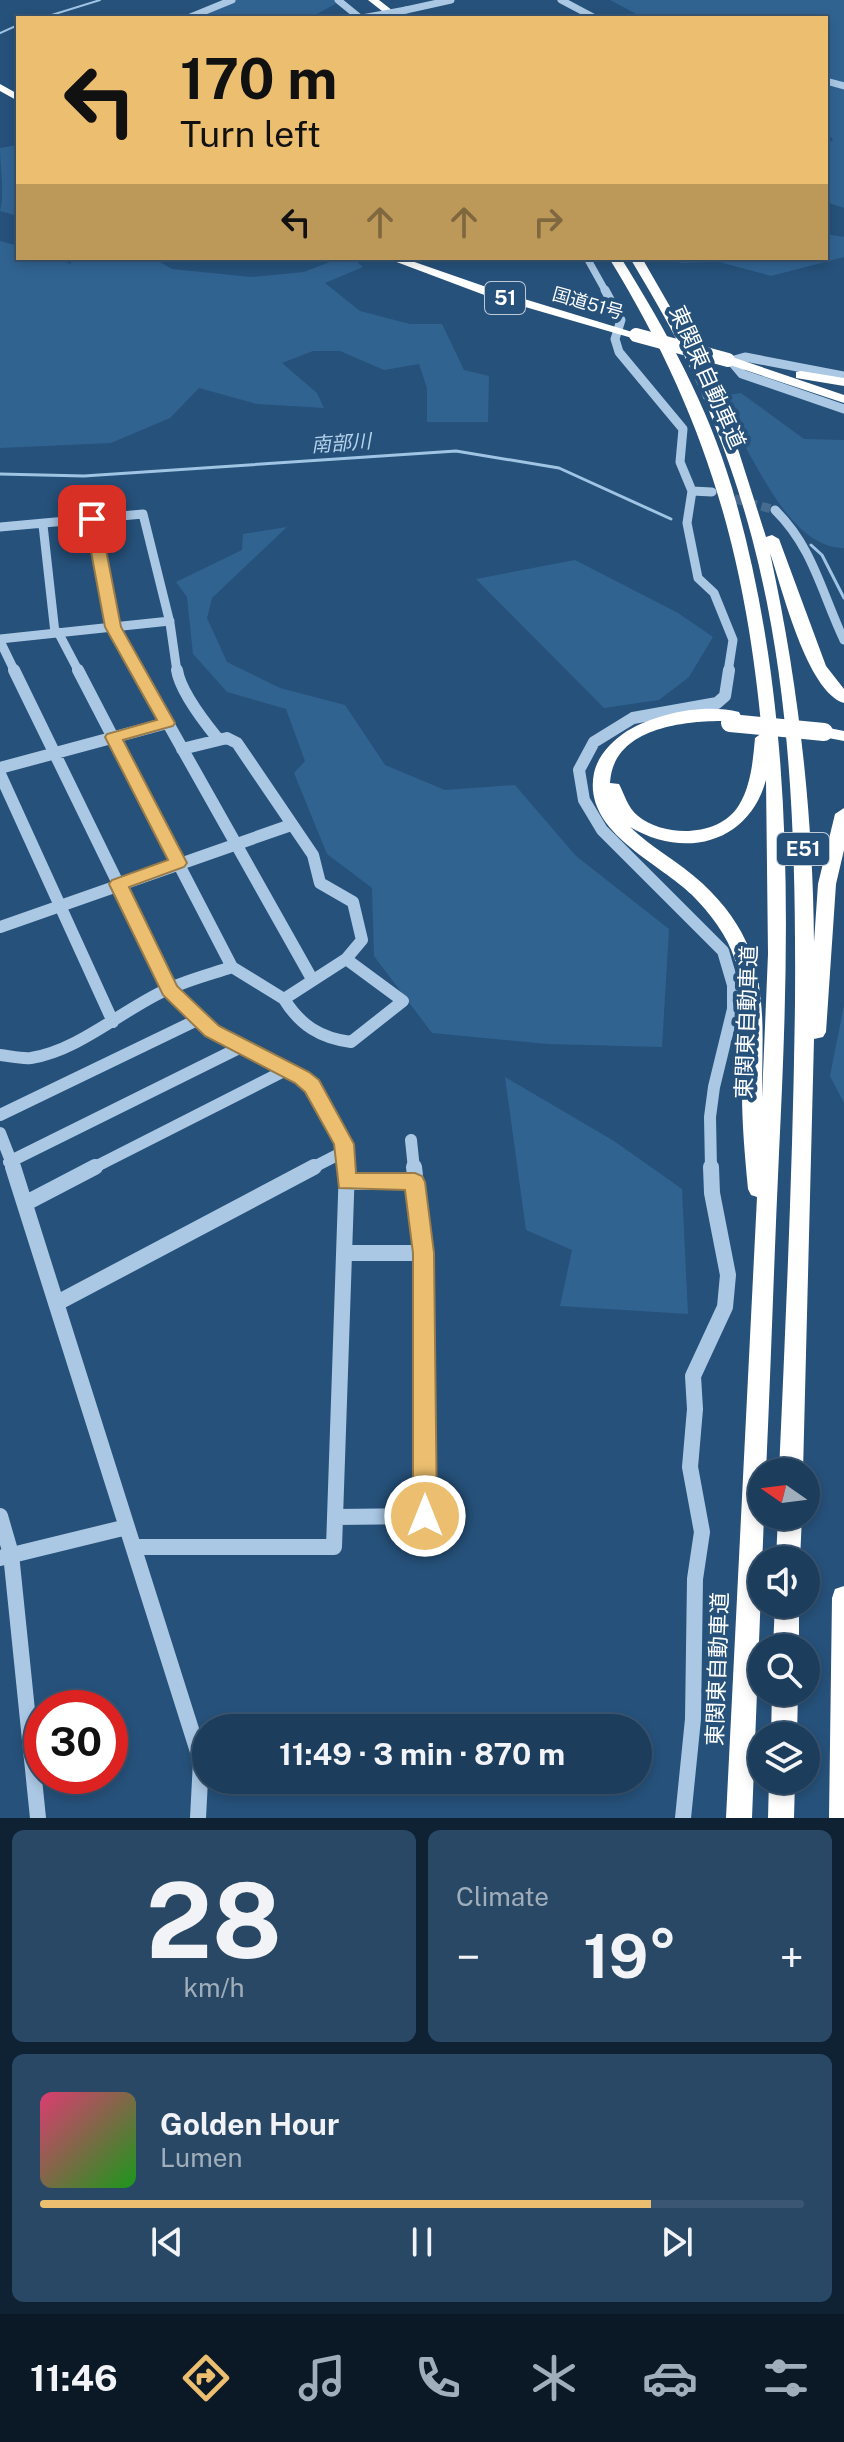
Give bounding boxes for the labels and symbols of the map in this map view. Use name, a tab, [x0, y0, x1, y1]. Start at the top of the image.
road number: 51	[485, 282, 525, 314]
street label: 国道51号	[550, 283, 626, 323]
street label: 東関東自動車道	[665, 301, 751, 453]
water label: 南部川	[310, 429, 374, 457]
pin	[58, 485, 126, 553]
road number: E51	[777, 833, 829, 865]
street label: 東関東自動車道	[730, 945, 762, 1099]
north arrow	[748, 1458, 820, 1530]
position arrow	[383, 1474, 467, 1558]
street label: 東関東自動車道	[701, 1592, 733, 1746]
speed limit sign: 30	[24, 1690, 128, 1794]

